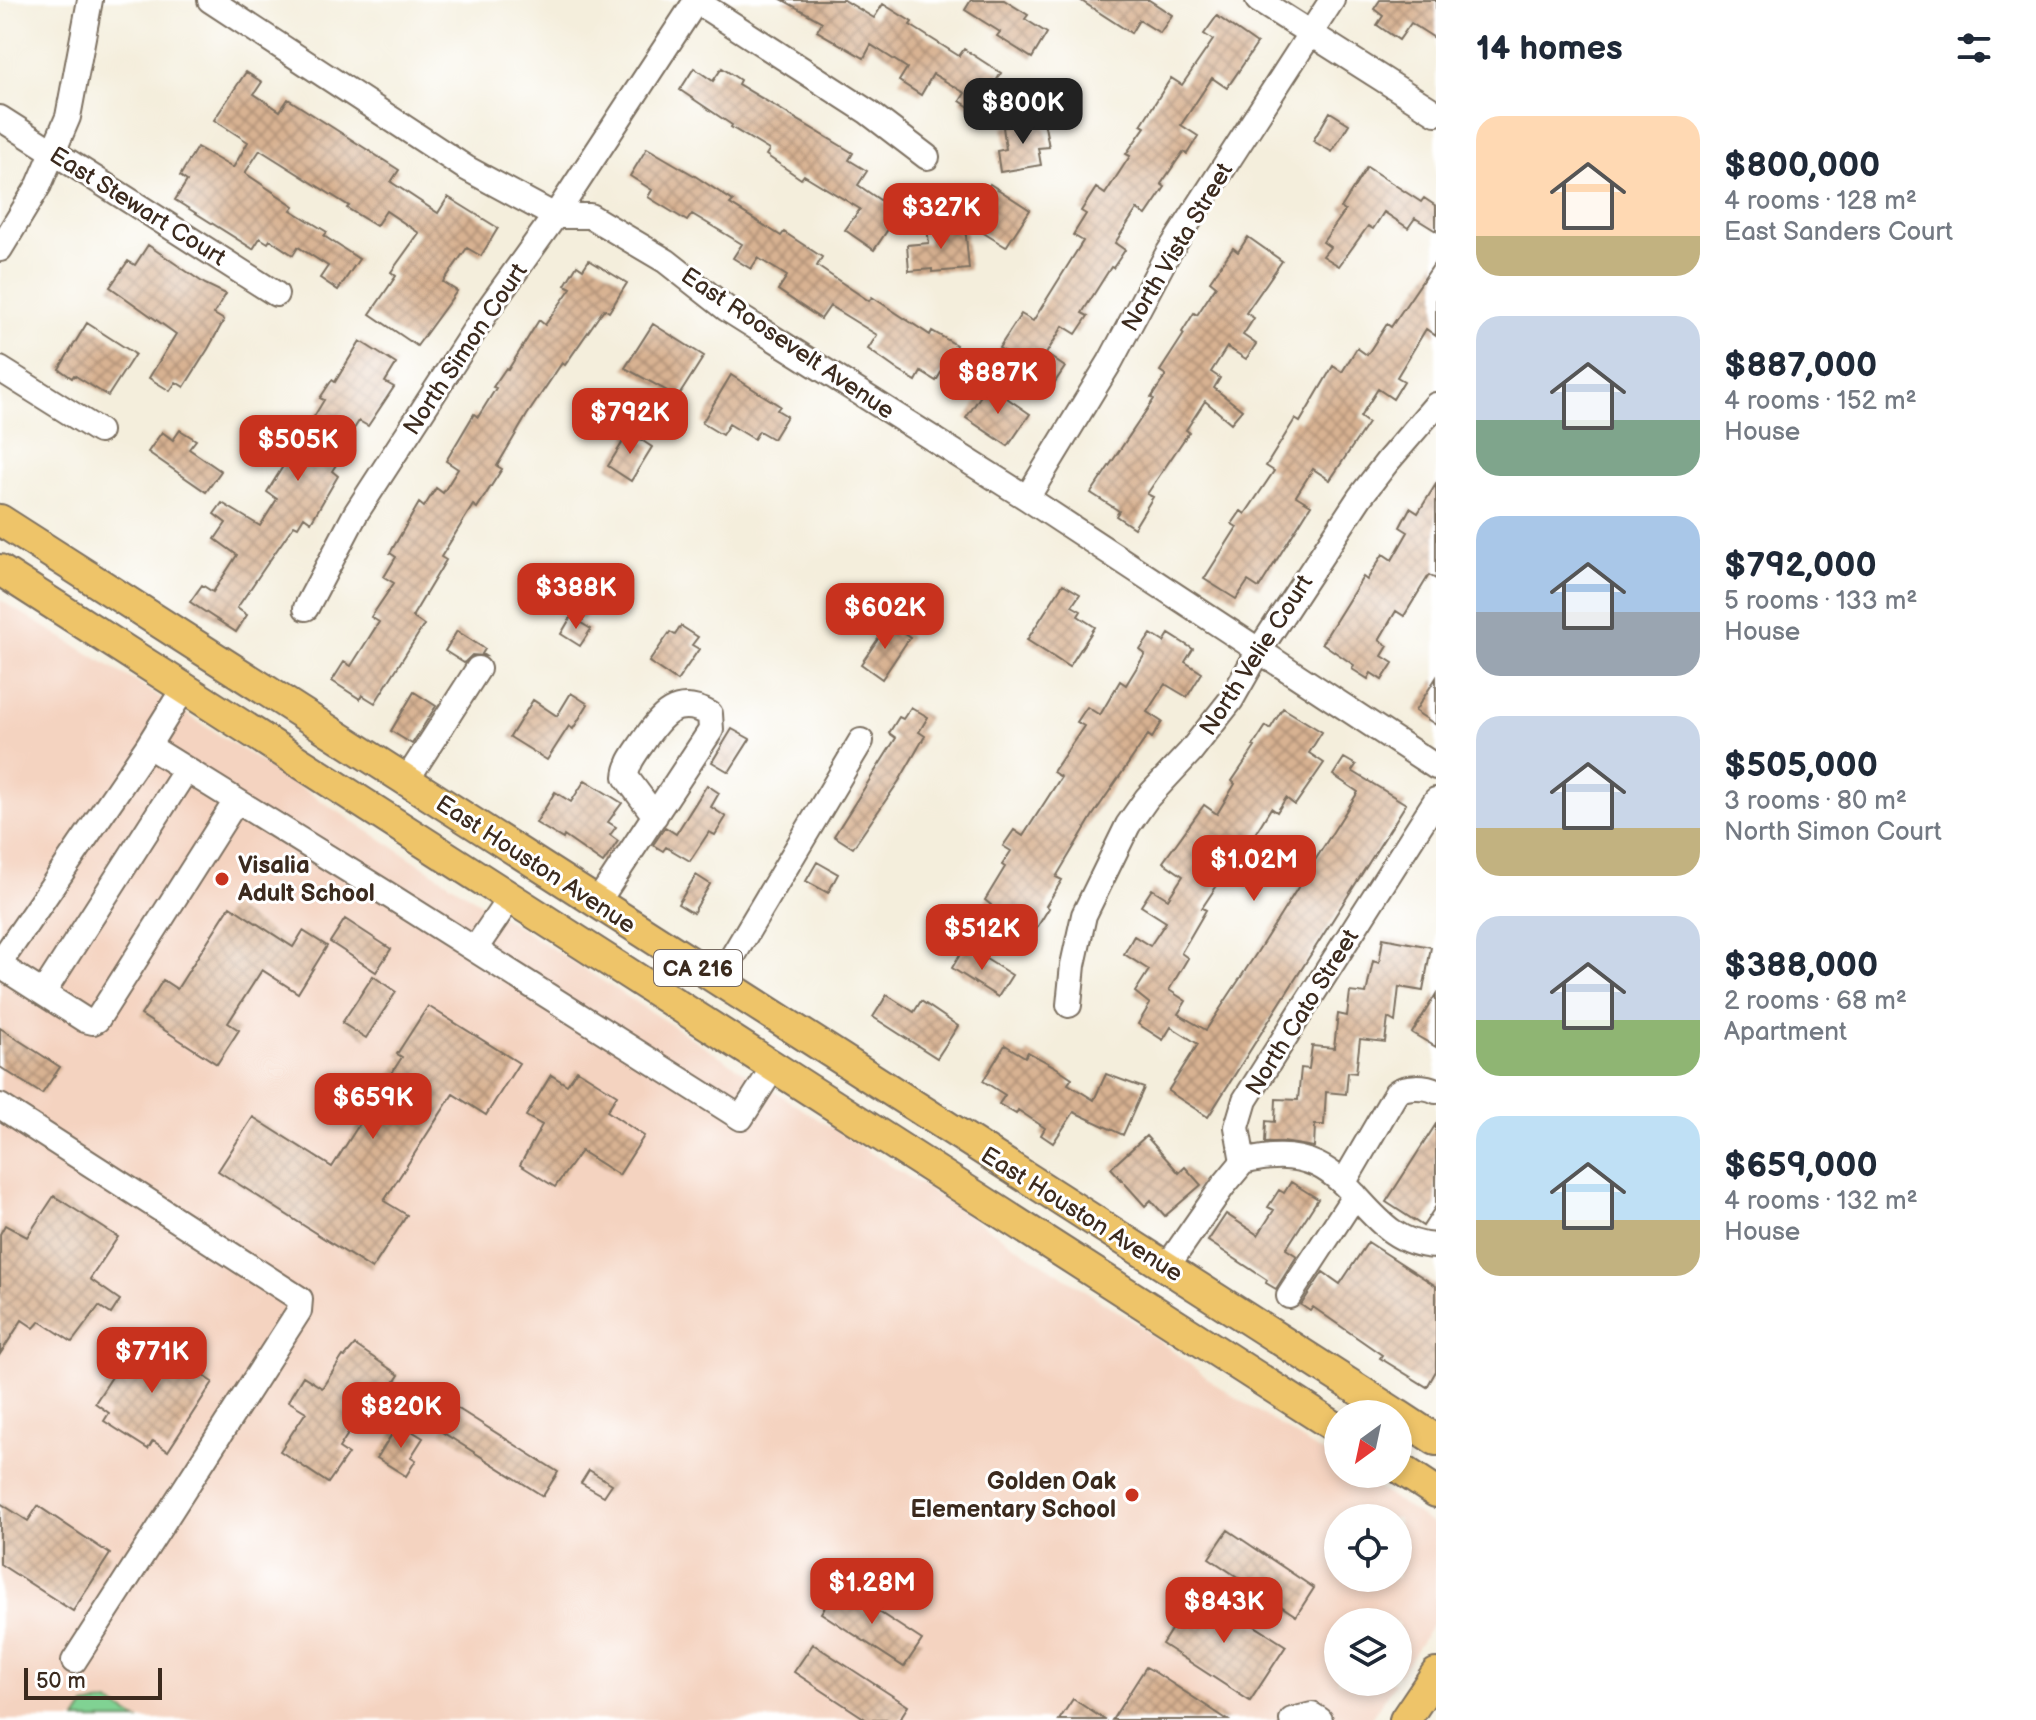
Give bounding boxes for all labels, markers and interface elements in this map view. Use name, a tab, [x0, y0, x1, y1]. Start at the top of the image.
icon: filters	[1952, 26, 1996, 70]
text: 14 homes	[1476, 28, 1623, 69]
pin: $800K	[967, 78, 1079, 146]
text: $800K	[982, 88, 1064, 119]
street label: East Stewart Court	[44, 140, 232, 273]
text: $800,000	[1724, 145, 1880, 186]
icon: home	[1540, 148, 1636, 244]
street label: North Vista Street	[1116, 157, 1239, 337]
pin: $327K	[885, 183, 997, 251]
text: 4 rooms · 128 m²	[1724, 186, 1917, 217]
text: $327K	[901, 193, 981, 224]
text: East Sanders Court	[1724, 217, 1953, 248]
street label: North Simon Court	[397, 257, 534, 441]
street label: East Roosevelt Avenue	[676, 261, 900, 426]
text: $887,000	[1724, 345, 1877, 386]
pin: $887K	[942, 348, 1054, 416]
icon: home	[1540, 348, 1636, 444]
text: $887K	[958, 358, 1038, 389]
text: 4 rooms · 152 m²	[1724, 386, 1917, 417]
pin: $792K	[574, 388, 686, 456]
text: $792K	[590, 398, 670, 429]
pin: $505K	[242, 415, 354, 483]
text: House	[1724, 417, 1800, 448]
text: $505K	[257, 425, 339, 456]
text: $792,000	[1724, 545, 1877, 586]
icon: home	[1540, 548, 1636, 644]
pin: $388K	[520, 563, 632, 631]
street label: North Velie Court	[1194, 569, 1320, 741]
text: $388K	[535, 573, 617, 604]
pin: $602K	[829, 583, 941, 651]
text: 5 rooms · 133 m²	[1724, 586, 1917, 617]
text: $602K	[844, 593, 926, 624]
text: House	[1724, 617, 1800, 648]
text: $505,000	[1724, 745, 1878, 786]
icon: home	[1540, 748, 1636, 844]
text: 3 rooms · 80 m²	[1724, 786, 1907, 817]
street label: East Houston Avenue	[430, 789, 641, 940]
text: North Simon Court	[1724, 817, 1942, 848]
pin: $1.02M	[1189, 835, 1319, 903]
text: $1.02M	[1210, 845, 1298, 876]
place label: Visalia Adult School	[237, 851, 375, 908]
marker: Visalia Adult School	[213, 870, 231, 888]
pin: $512K	[926, 904, 1038, 972]
text: $512K	[944, 914, 1020, 945]
street label: North Cato Street	[1240, 923, 1366, 1101]
text: $388,000	[1724, 945, 1878, 986]
icon: home	[1540, 948, 1636, 1044]
road number: CA 216	[654, 950, 742, 986]
text: 2 rooms · 68 m²	[1724, 986, 1907, 1017]
text: Apartment	[1724, 1017, 1847, 1048]
pin: $659K	[317, 1073, 429, 1141]
text: $659K	[333, 1083, 413, 1114]
street label: East Houston Avenue	[976, 1141, 1188, 1288]
text: $659,000	[1724, 1145, 1878, 1186]
icon: home	[1540, 1148, 1636, 1244]
text: 4 rooms · 132 m²	[1724, 1186, 1918, 1217]
text: House	[1724, 1217, 1800, 1248]
pin: $771K	[96, 1327, 208, 1395]
text: $771K	[115, 1337, 189, 1368]
pin: $820K	[345, 1382, 457, 1450]
text: $820K	[360, 1392, 442, 1423]
north arrow	[1324, 1400, 1412, 1488]
map controls	[1324, 1400, 1412, 1696]
place label: Golden Oak Elementary School	[910, 1467, 1116, 1524]
marker: Golden Oak Elementary School	[1123, 1486, 1141, 1504]
button: locate	[1324, 1504, 1412, 1592]
pin: $1.28M	[807, 1558, 937, 1626]
text: $1.28M	[828, 1568, 916, 1599]
pin: $843K	[1168, 1577, 1280, 1645]
text: $843K	[1184, 1587, 1264, 1618]
button: layers	[1324, 1608, 1412, 1696]
scale bar	[24, 1664, 162, 1700]
text: 50 m	[36, 1668, 86, 1695]

